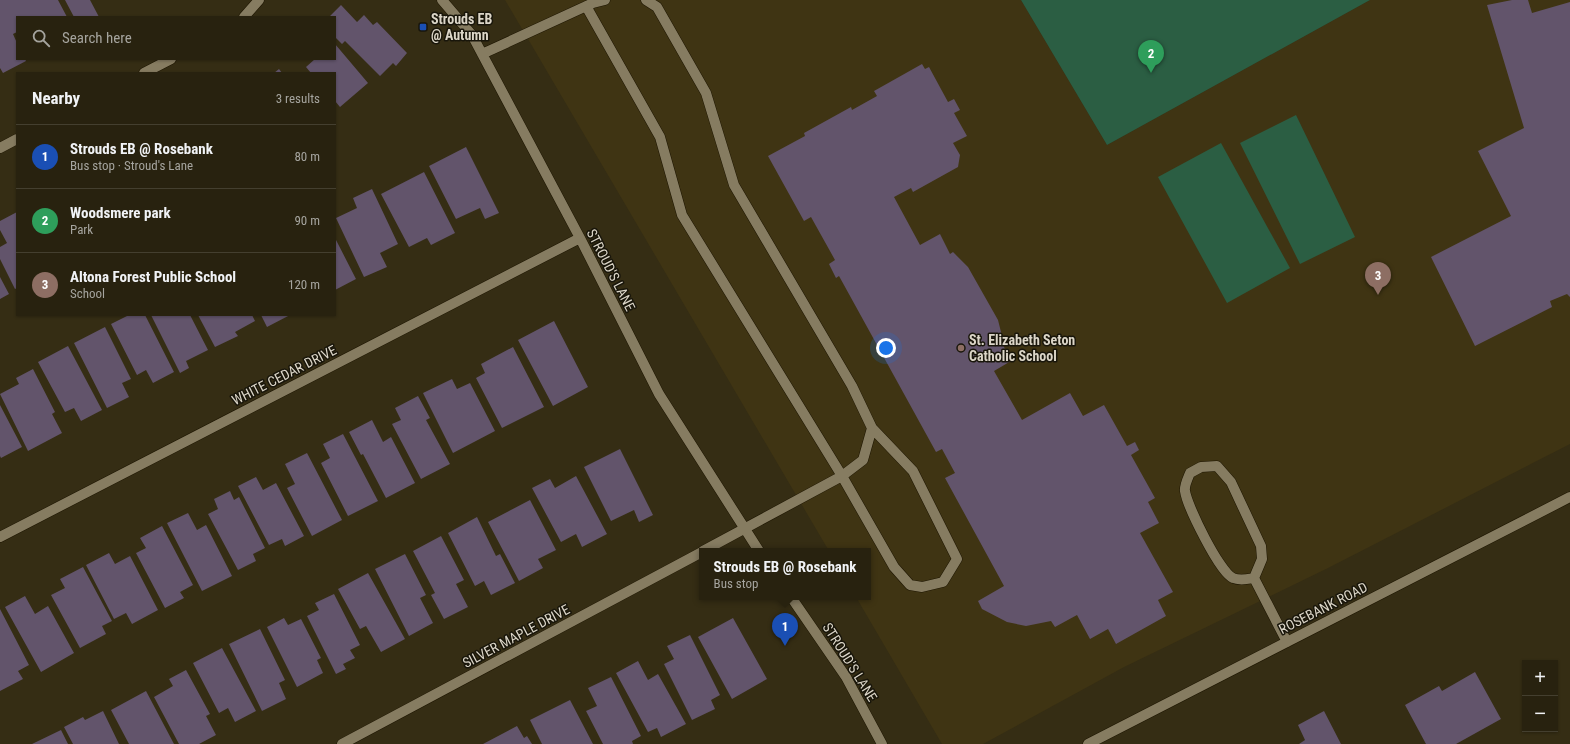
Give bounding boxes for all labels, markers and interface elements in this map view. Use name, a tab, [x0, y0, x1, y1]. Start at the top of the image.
place label: Strouds EB @ Autumn	[431, 11, 492, 43]
search box	[16, 16, 336, 60]
marker: Strouds EB @ Autumn	[418, 22, 428, 32]
icon: search	[30, 27, 52, 49]
text: Search here	[62, 29, 132, 47]
pin: 2	[1138, 40, 1164, 73]
text: Nearby	[32, 88, 80, 108]
text: 3 results	[276, 91, 320, 106]
text: Strouds EB @ Rosebank	[70, 140, 213, 158]
text: 1	[42, 149, 48, 164]
text: 80 m	[294, 149, 320, 164]
text: Bus stop · Stroud's Lane	[70, 158, 193, 173]
text: Woodsmere park	[70, 204, 171, 222]
text: 2	[42, 213, 48, 228]
text: 90 m	[294, 213, 320, 228]
text: Park	[70, 222, 93, 237]
street label: STROUD'S LANE	[584, 226, 638, 314]
pin: 3	[1365, 262, 1391, 295]
text: Altona Forest Public School	[70, 268, 236, 286]
text: 3	[42, 277, 48, 292]
text: 120 m	[288, 277, 320, 292]
text: School	[70, 286, 105, 301]
place label: St. Elizabeth Seton Catholic School	[969, 332, 1075, 364]
your location	[876, 338, 896, 358]
street label: WHITE CEDAR DRIVE	[229, 342, 339, 408]
marker: St. Elizabeth Seton Catholic School	[956, 343, 966, 353]
popup	[699, 548, 871, 600]
text: Strouds EB @ Rosebank	[714, 558, 856, 576]
text: Bus stop	[714, 576, 758, 591]
street label: ROSEBANK ROAD	[1276, 579, 1370, 637]
street label: SILVER MAPLE DRIVE	[460, 601, 572, 671]
pin: 1	[772, 613, 798, 646]
street label: STROUD'S LANE	[819, 620, 881, 704]
map controls	[1522, 660, 1558, 732]
button: +	[1522, 660, 1558, 696]
button: −	[1522, 696, 1558, 732]

